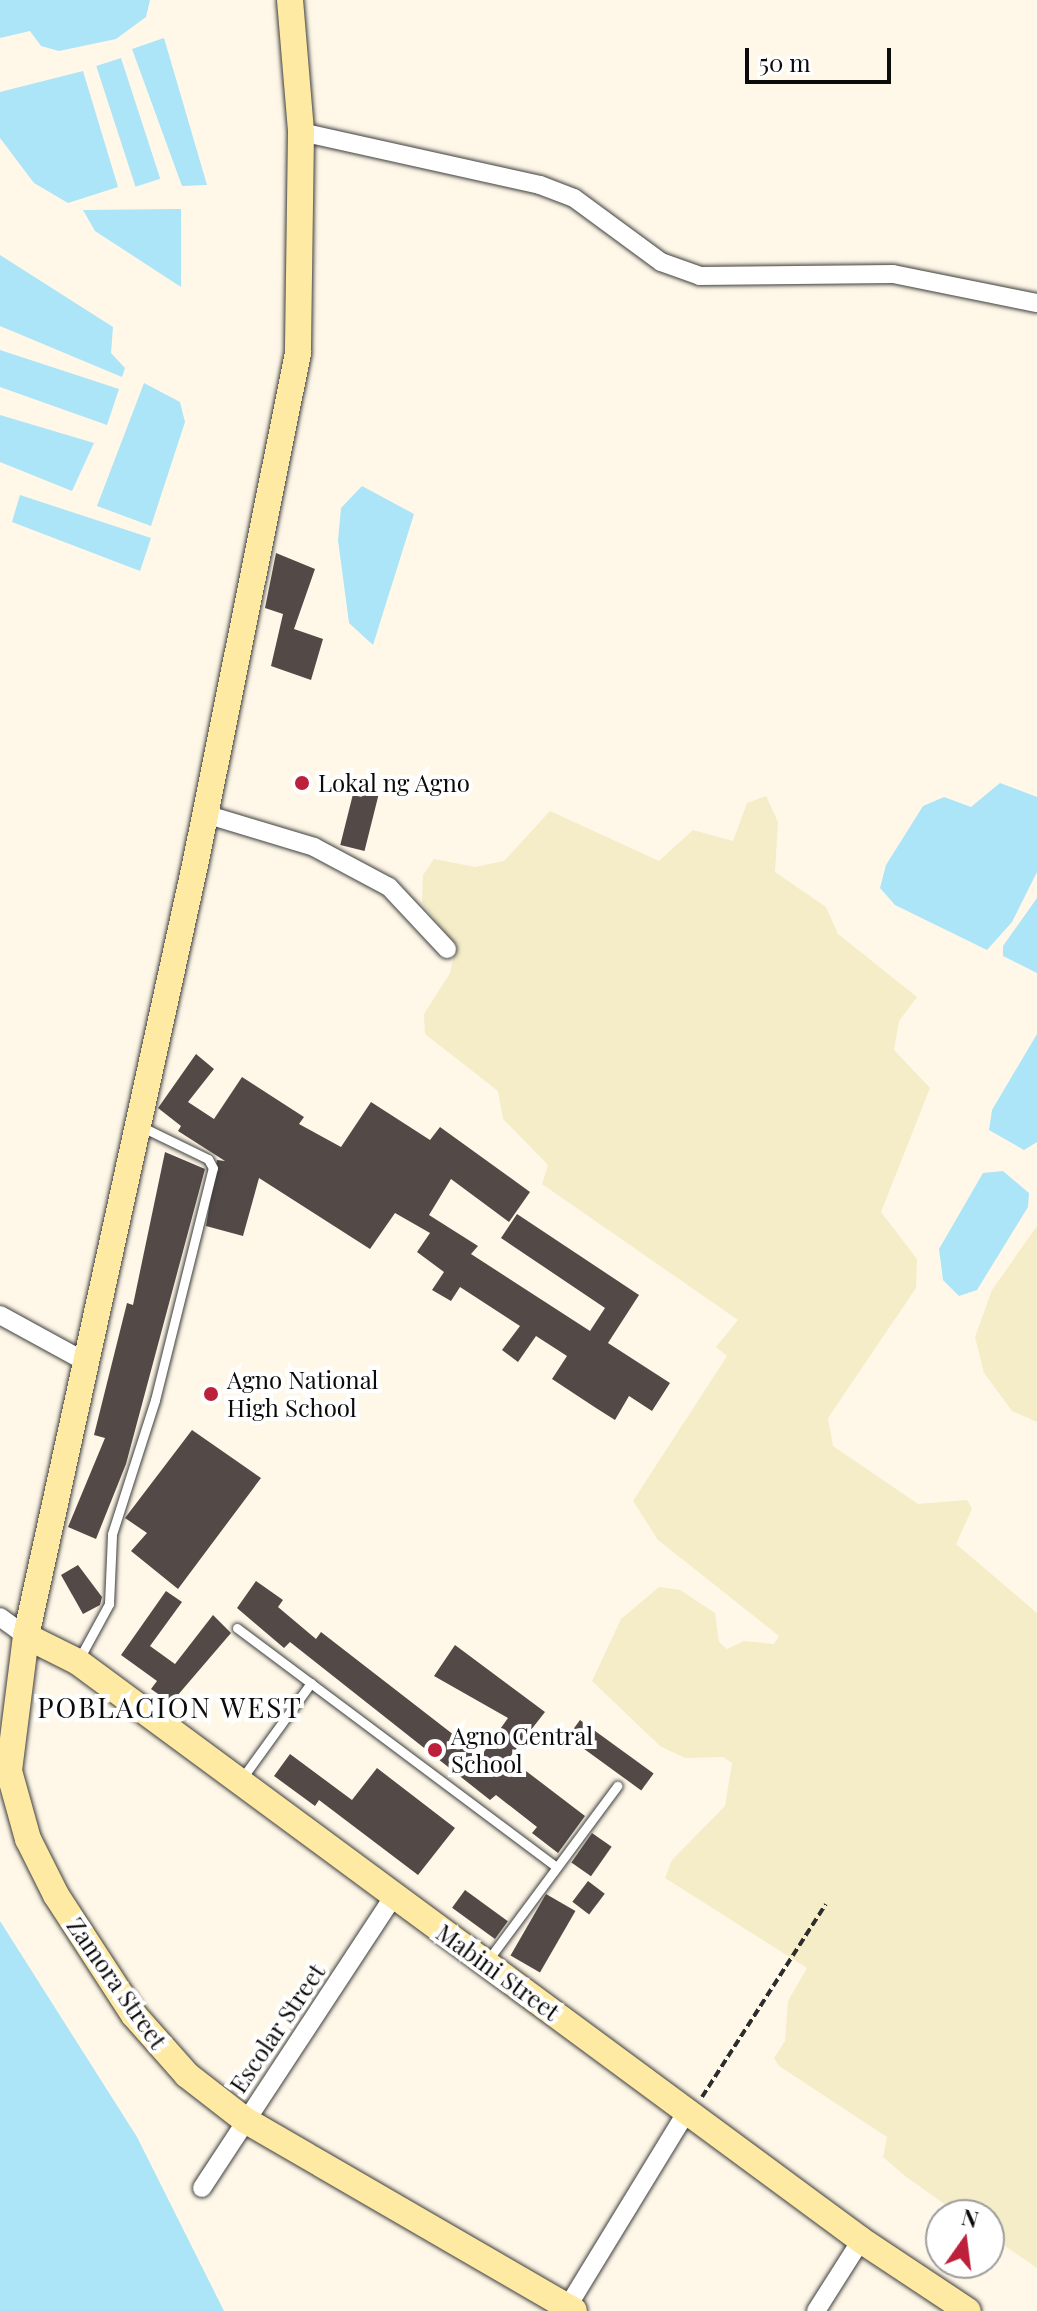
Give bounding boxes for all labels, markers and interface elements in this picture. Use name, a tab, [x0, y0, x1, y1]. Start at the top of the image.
scale bar	[749, 32, 895, 82]
text: 50 m	[759, 46, 811, 78]
place label: Lokal ng Agno	[318, 769, 471, 797]
marker: Lokal ng Agno	[293, 774, 311, 792]
place label: Agno National High School	[227, 1366, 378, 1422]
marker: Agno National High School	[202, 1385, 220, 1403]
district label: POBLACION WEST	[37, 1690, 303, 1724]
place label: Agno Central School	[451, 1722, 593, 1778]
marker: Agno Central School	[426, 1741, 444, 1759]
street label: Zamora Street	[61, 1912, 173, 2054]
street label: Mabini Street	[431, 1918, 565, 2026]
street label: Escolar Street	[223, 1958, 331, 2098]
north arrow	[925, 2199, 1005, 2279]
text: N	[959, 2201, 982, 2234]

